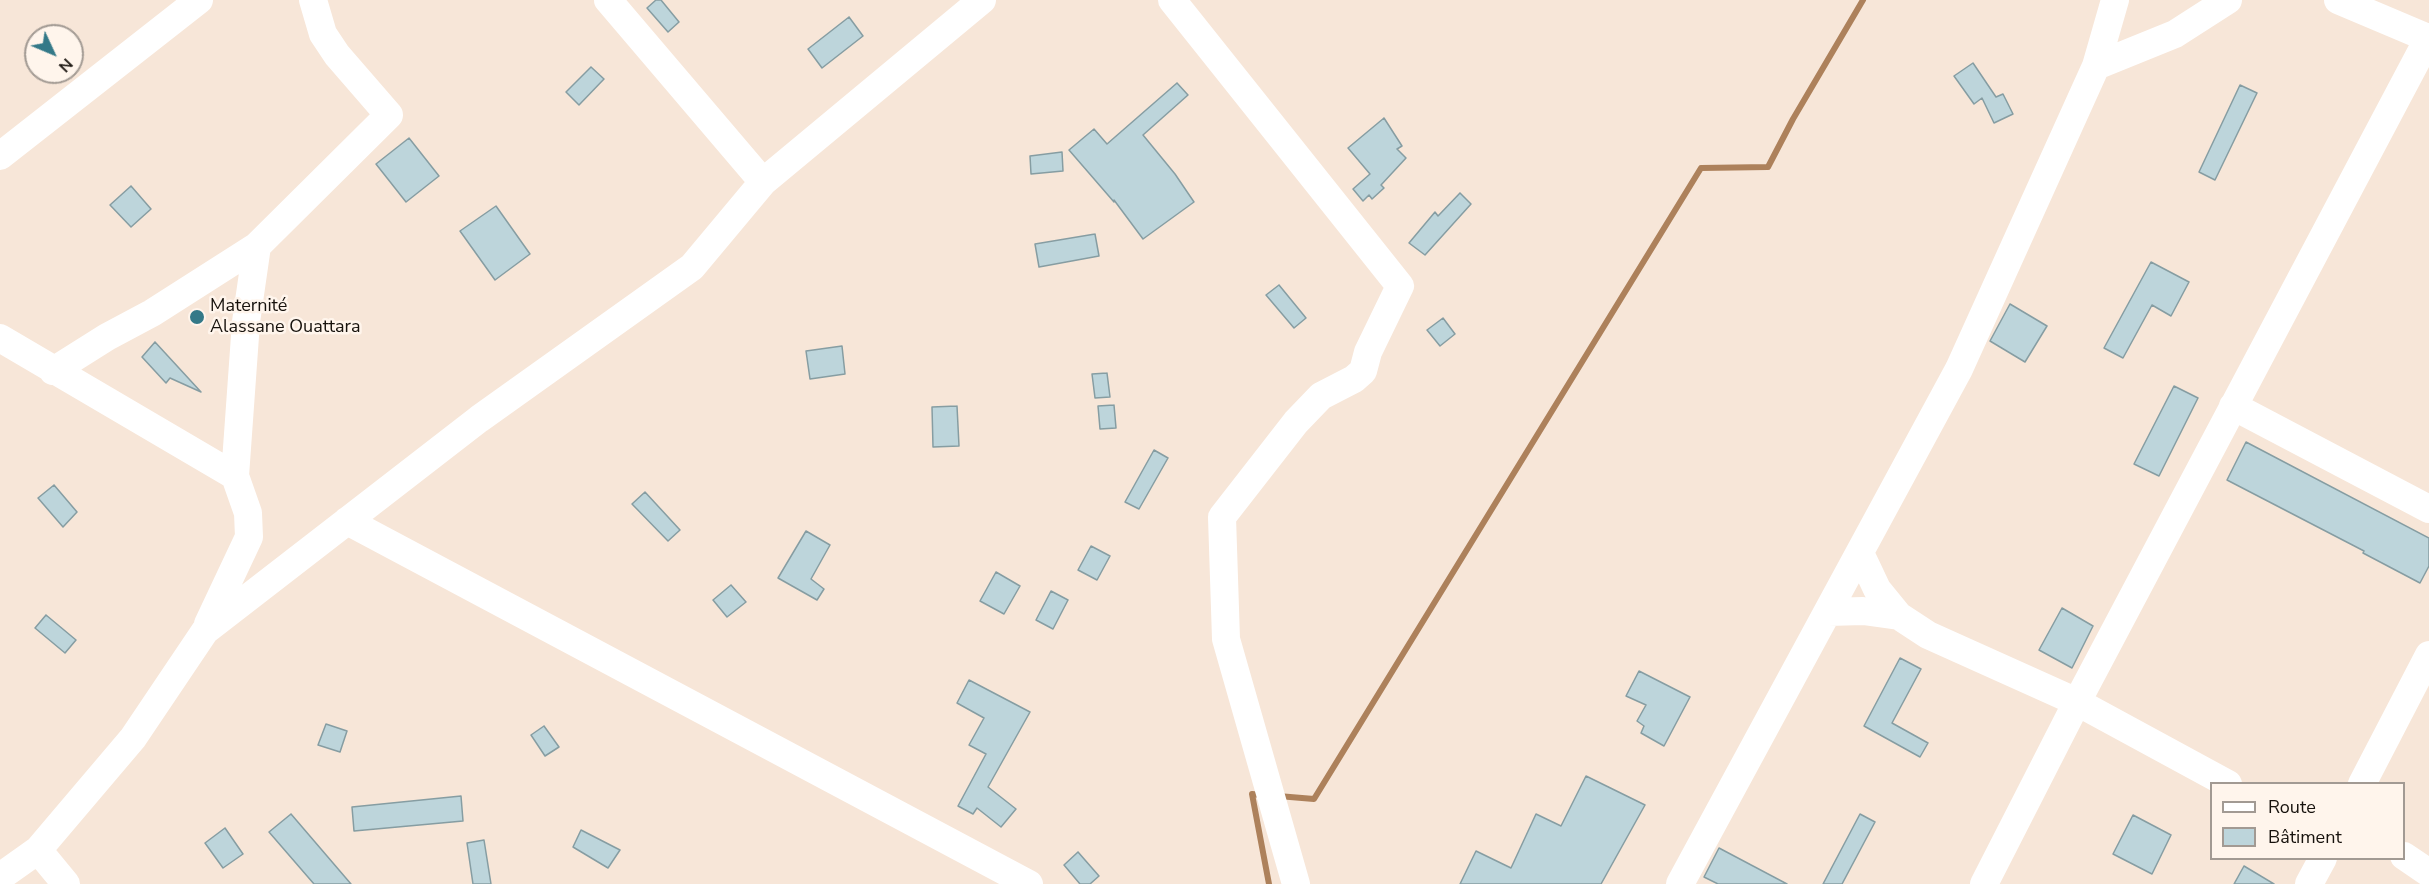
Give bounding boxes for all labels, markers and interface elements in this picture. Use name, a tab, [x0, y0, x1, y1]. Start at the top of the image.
north arrow	[24, 24, 84, 84]
text: N	[53, 53, 78, 77]
place label: Maternité Alassane Ouattara	[210, 296, 361, 338]
marker: Maternité Alassane Ouattara	[188, 308, 206, 326]
legend	[2210, 782, 2405, 860]
text: Route	[2268, 795, 2316, 819]
text: Bâtiment	[2268, 825, 2342, 849]

